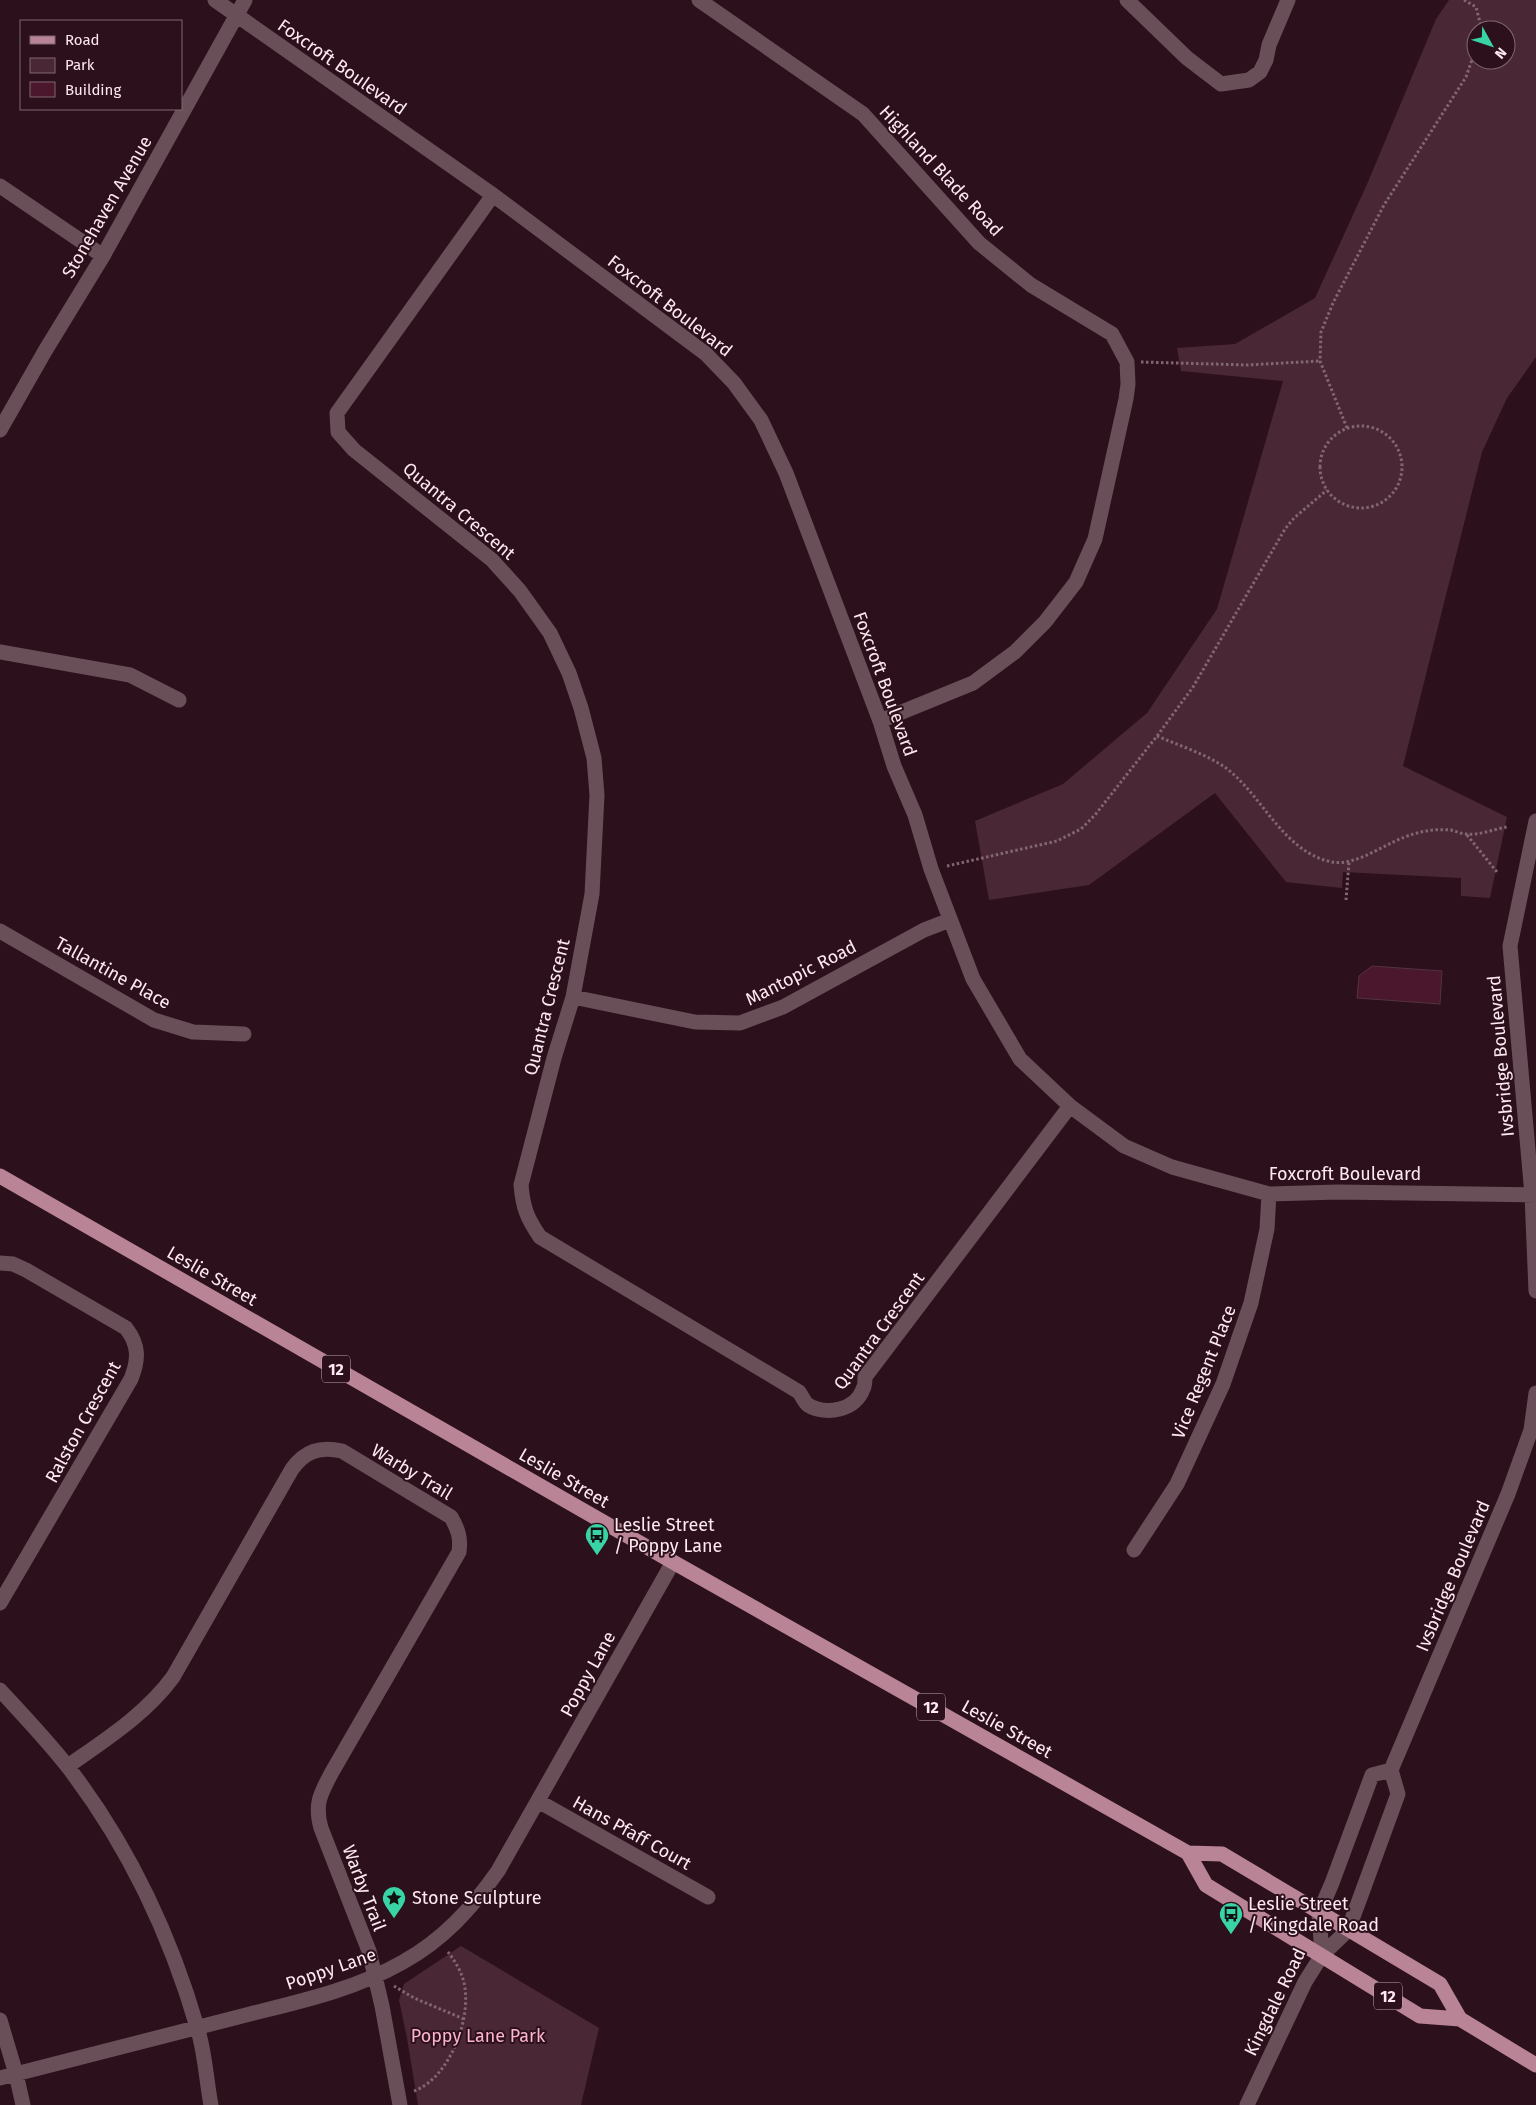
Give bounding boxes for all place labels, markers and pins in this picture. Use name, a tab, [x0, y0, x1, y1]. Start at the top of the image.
place label: Leslie Street / Poppy Lane	[614, 1514, 722, 1557]
bus stop icon: Leslie Street / Poppy Lane	[584, 1522, 610, 1556]
place icon: Stone Sculpture	[381, 1885, 407, 1919]
place label: Stone Sculpture	[412, 1887, 542, 1909]
place label: Leslie Street / Kingdale Road	[1248, 1893, 1379, 1936]
bus stop icon: Leslie Street / Kingdale Road	[1218, 1901, 1244, 1935]

